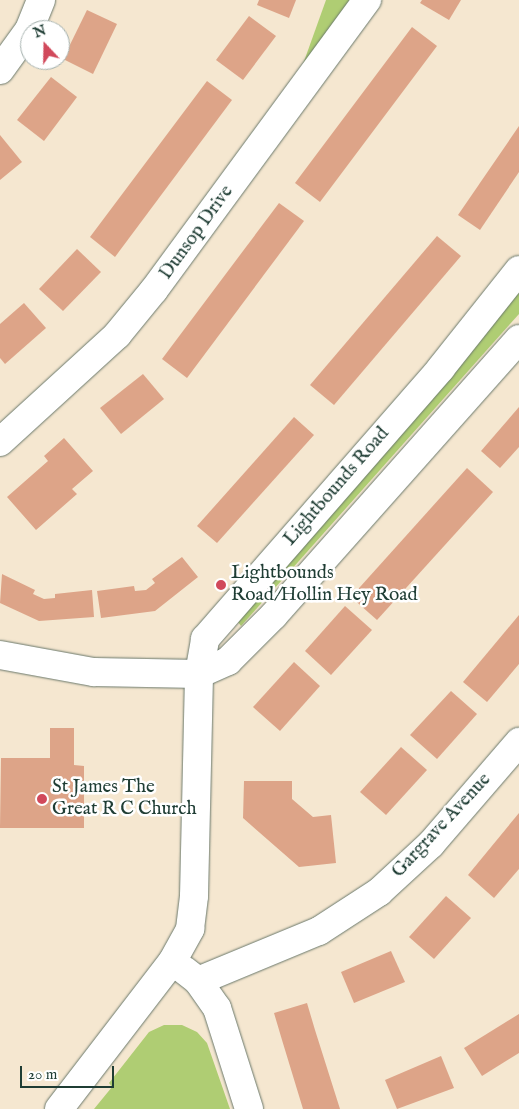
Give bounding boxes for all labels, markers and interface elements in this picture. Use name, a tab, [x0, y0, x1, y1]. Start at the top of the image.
north arrow	[20, 20, 70, 70]
text: N	[31, 21, 49, 43]
street label: Dunsop Drive	[155, 181, 239, 285]
street label: Lightbounds Road	[279, 423, 395, 551]
place label: Lightbounds Road/Hollin Hey Road	[231, 563, 418, 607]
marker: Lightbounds Road/Hollin Hey Road	[215, 579, 227, 591]
street label: Gargrave Avenue	[388, 769, 496, 883]
place label: St James The Great R C Church	[52, 777, 197, 821]
marker: St James The Great R C Church	[36, 793, 48, 805]
scale bar	[22, 1056, 116, 1088]
text: 20 m	[28, 1065, 57, 1084]

